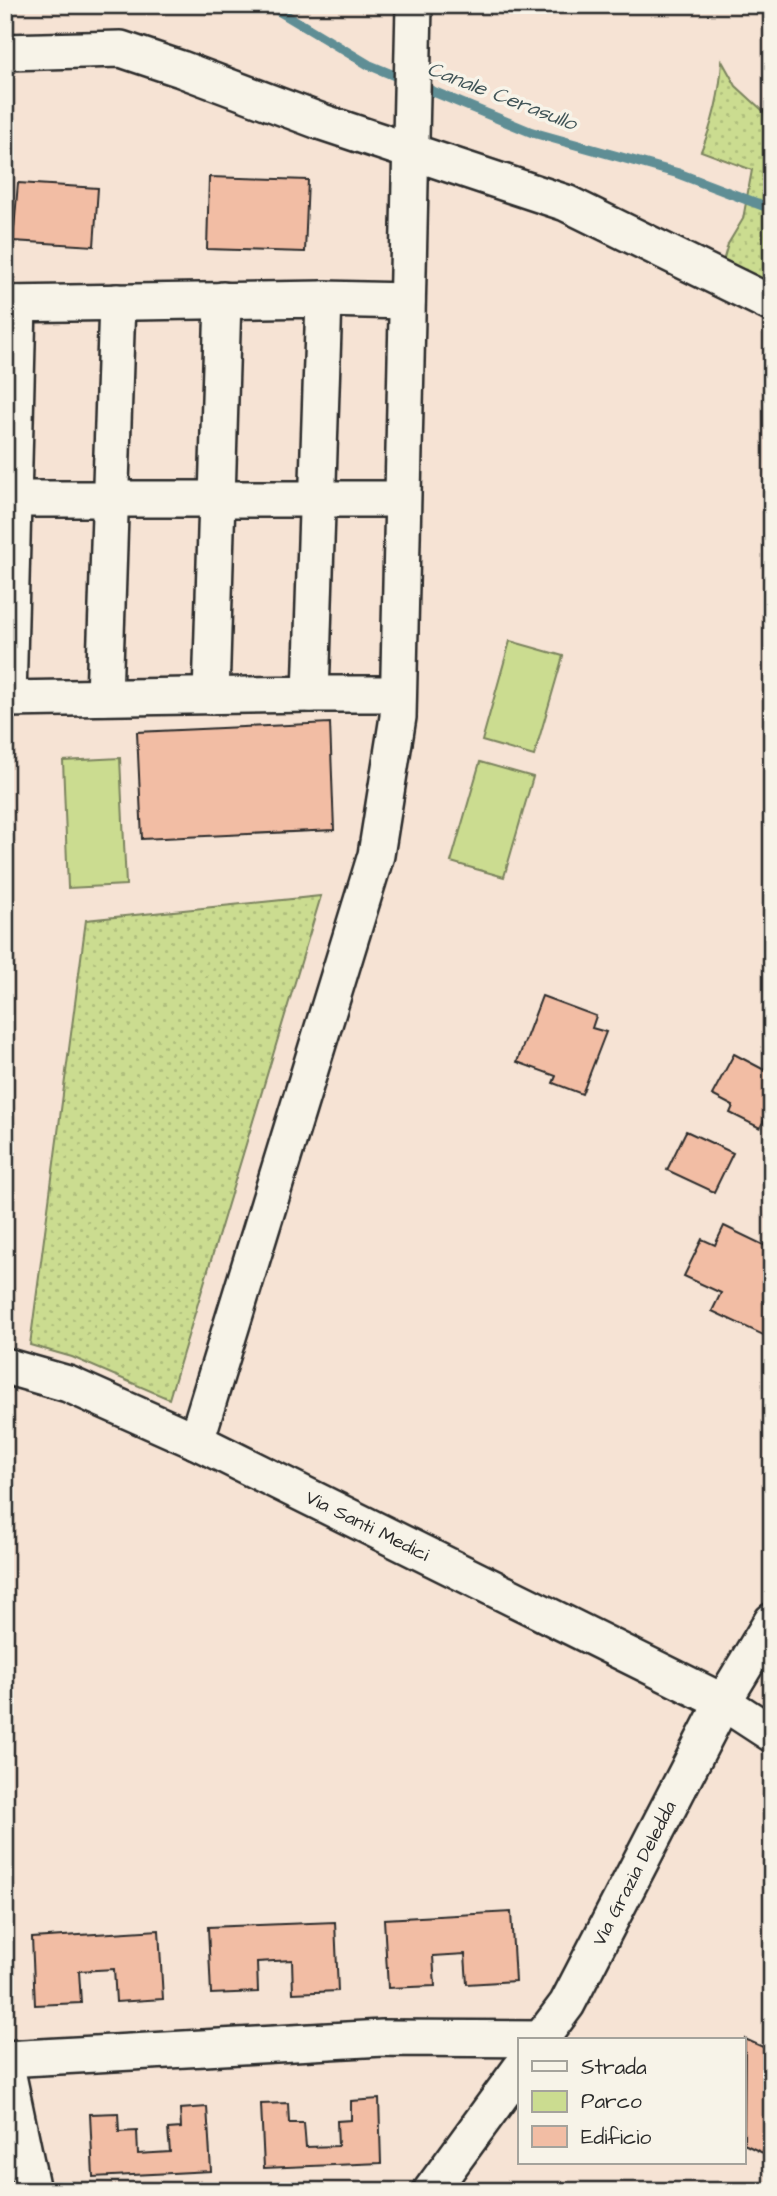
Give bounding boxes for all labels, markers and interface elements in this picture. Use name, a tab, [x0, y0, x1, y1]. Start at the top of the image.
water label: Canale Cerasullo	[423, 54, 583, 139]
street label: Via Santi Medici	[301, 1484, 434, 1568]
street label: Via Grazia Deledda	[586, 1796, 683, 1951]
legend	[518, 2038, 746, 2164]
text: Strada	[581, 2053, 647, 2082]
text: Parco	[581, 2087, 642, 2116]
text: Edificio	[581, 2123, 651, 2152]

